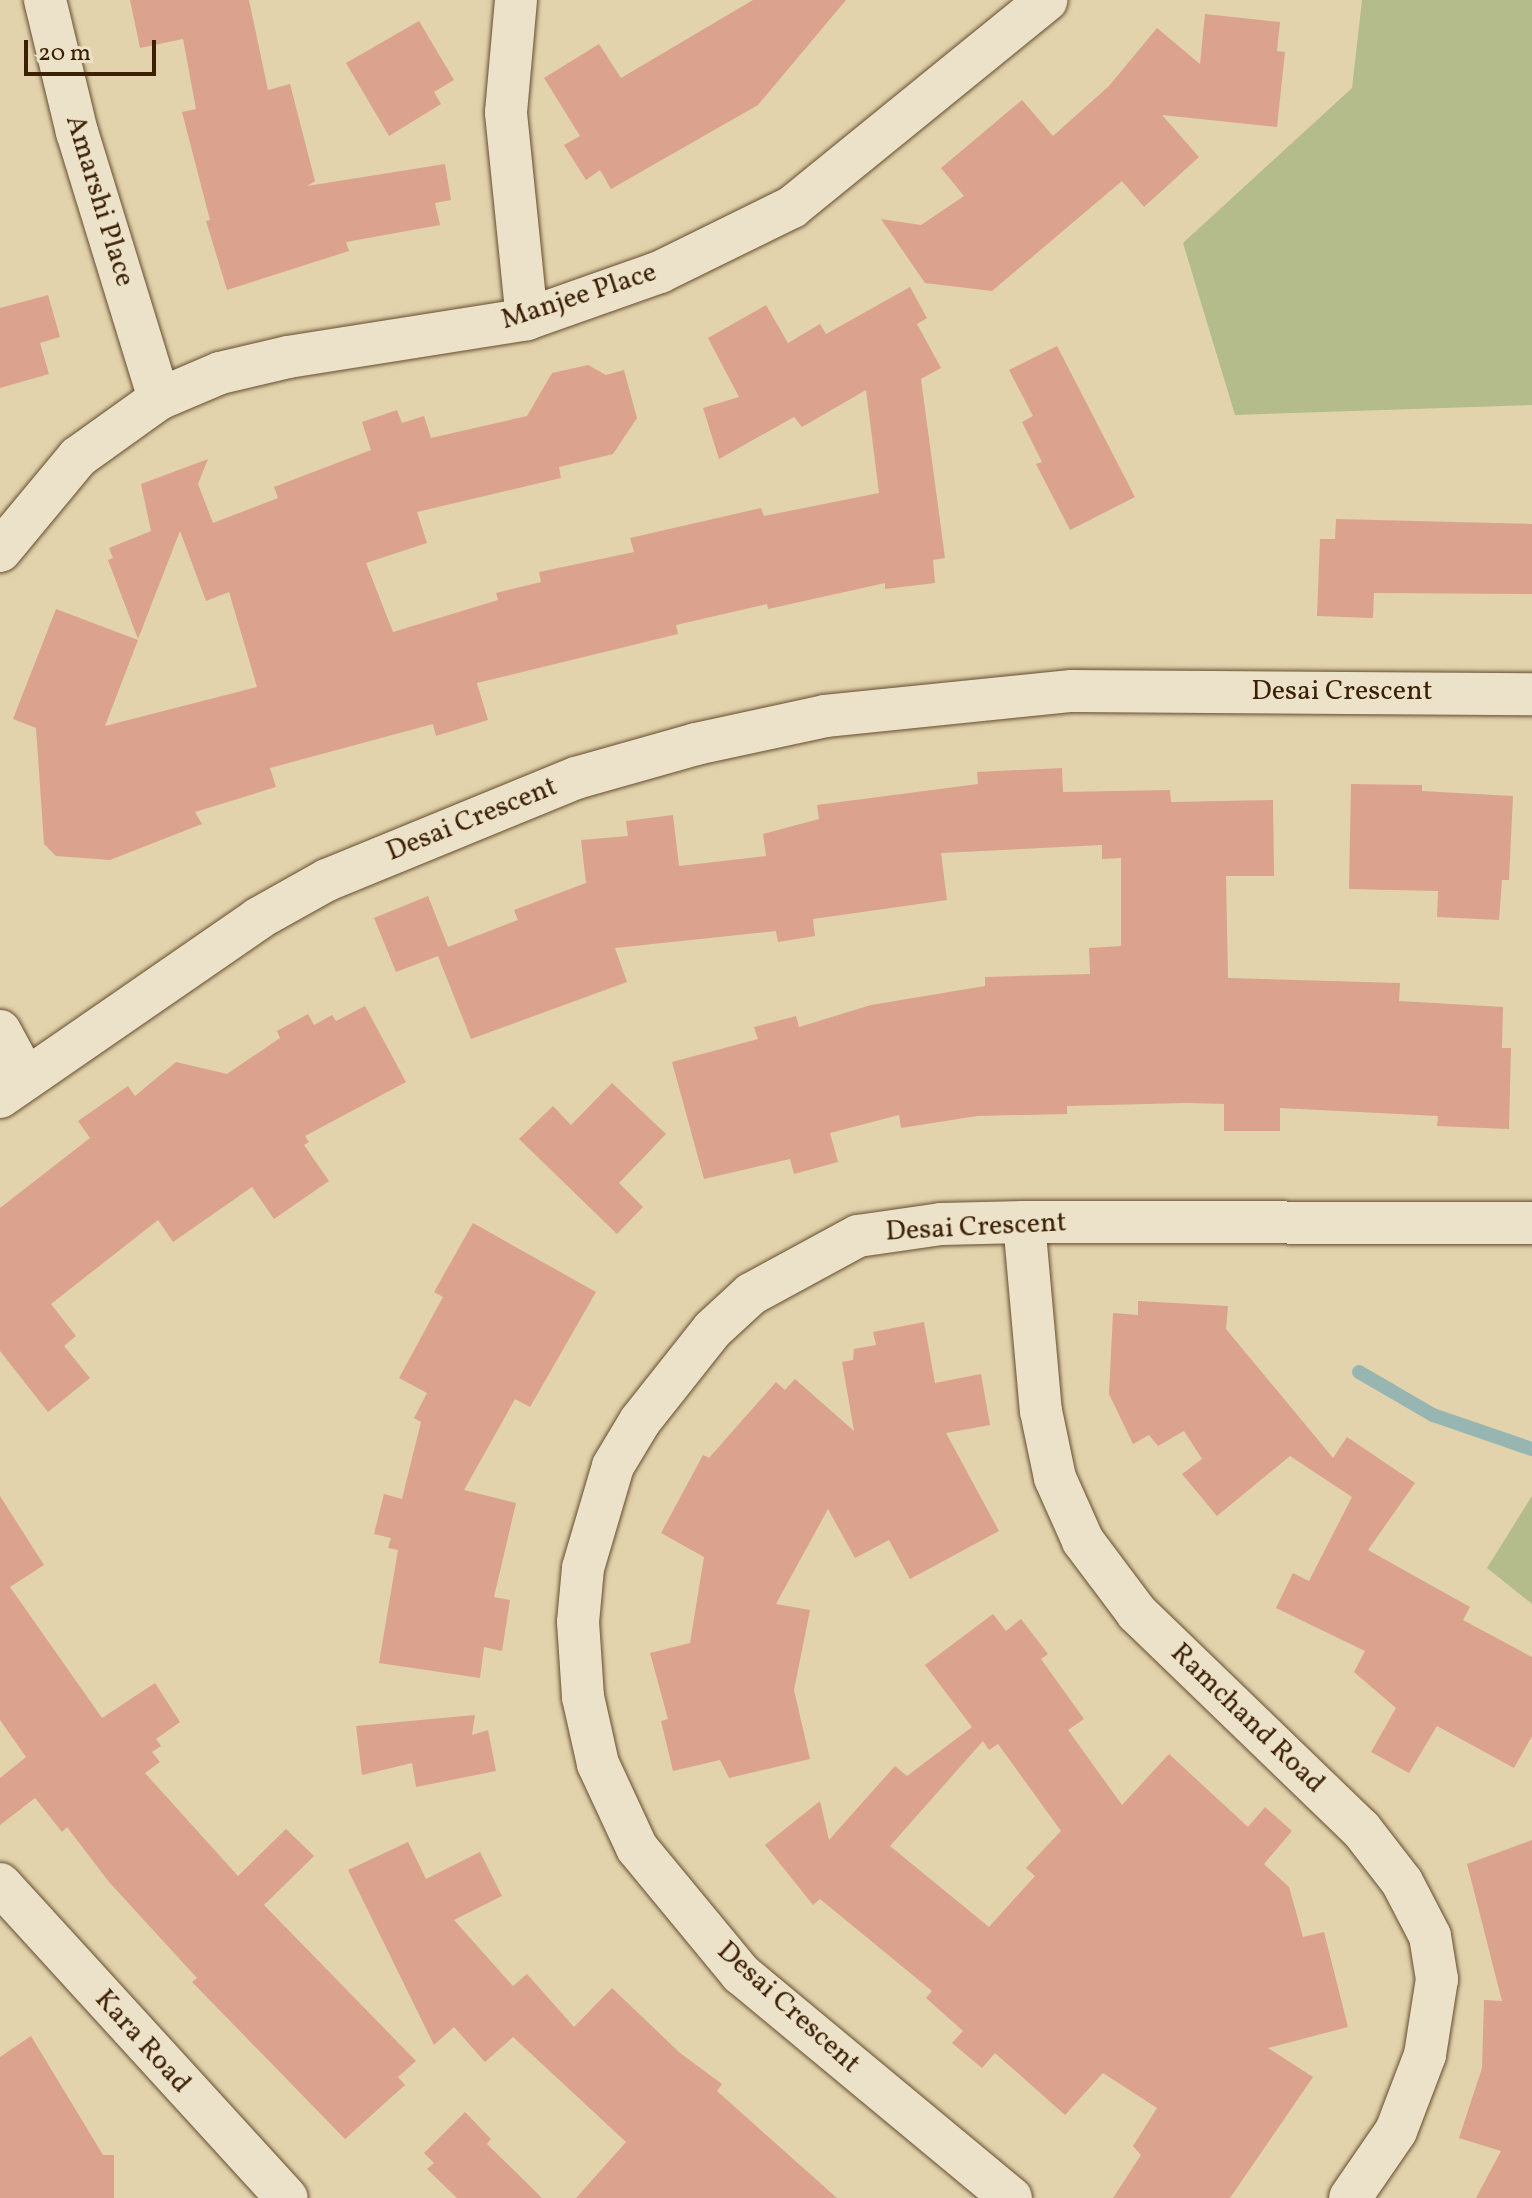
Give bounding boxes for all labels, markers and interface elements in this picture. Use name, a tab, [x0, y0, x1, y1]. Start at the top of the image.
scale bar	[28, 24, 160, 74]
text: 20 m	[38, 37, 91, 71]
street label: Amarshi Place	[57, 111, 141, 291]
street label: Manjee Place	[497, 256, 661, 338]
street label: Desai Crescent	[1251, 675, 1433, 709]
street label: Desai Crescent	[382, 770, 562, 870]
street label: Desai Crescent	[885, 1206, 1067, 1250]
street label: Ramchand Road	[1163, 1637, 1331, 1801]
street label: Desai Crescent	[709, 1935, 867, 2081]
street label: Kara Road	[87, 1983, 197, 2101]

